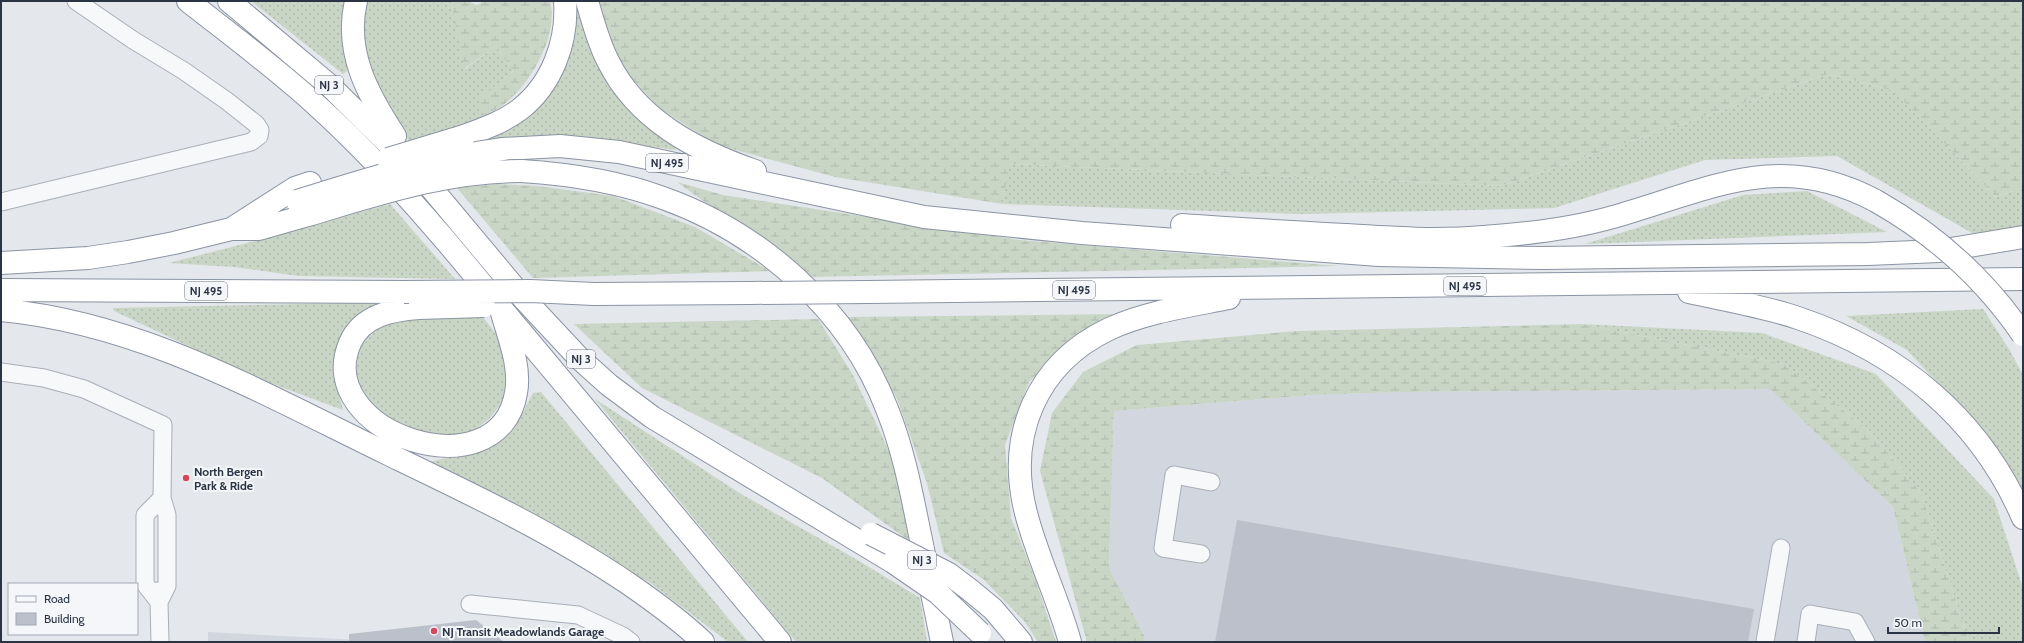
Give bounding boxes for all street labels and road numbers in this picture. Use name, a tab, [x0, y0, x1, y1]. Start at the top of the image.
road number: NJ 3	[315, 76, 343, 94]
road number: NJ 495	[646, 154, 688, 172]
road number: NJ 495	[1444, 277, 1486, 295]
road number: NJ 495	[1053, 281, 1095, 299]
road number: NJ 495	[185, 282, 227, 300]
road number: NJ 3	[567, 350, 595, 368]
road number: NJ 3	[908, 551, 936, 569]

